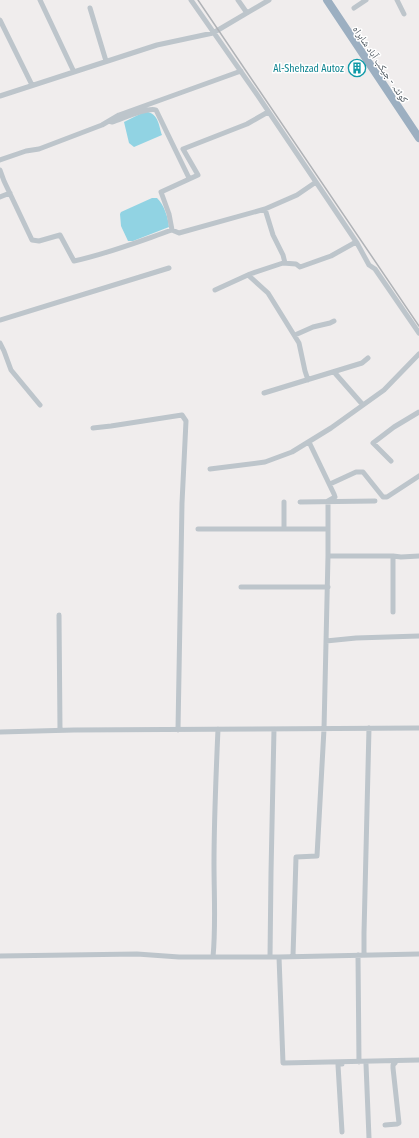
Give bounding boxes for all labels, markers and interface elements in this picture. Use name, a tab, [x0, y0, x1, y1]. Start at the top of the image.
street label: کوئٹہ - جیکب آباد شاہراہ	[350, 24, 410, 105]
building icon: Al-Shehzad Autoz	[347, 58, 367, 78]
place label: Al-Shehzad Autoz	[273, 63, 344, 75]

